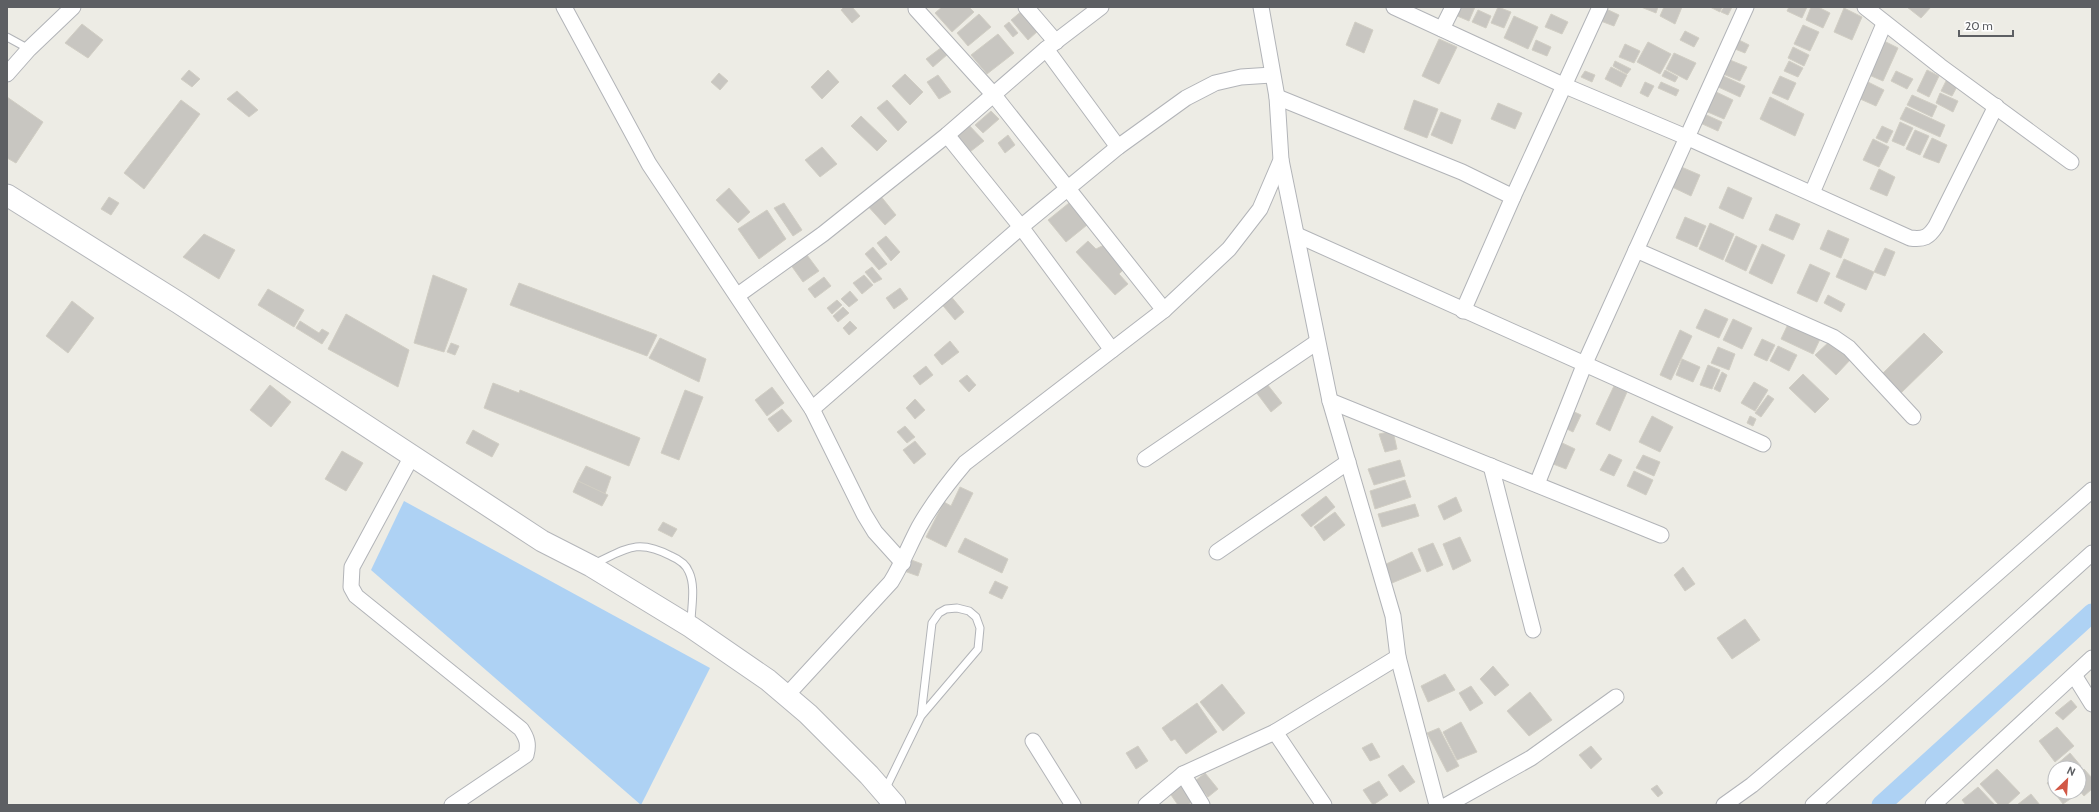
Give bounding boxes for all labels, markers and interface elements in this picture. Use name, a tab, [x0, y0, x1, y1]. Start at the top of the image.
scale bar	[1959, 12, 2013, 38]
text: 20 m	[1965, 18, 1993, 33]
north arrow	[2047, 760, 2087, 800]
text: N	[2065, 763, 2078, 779]

